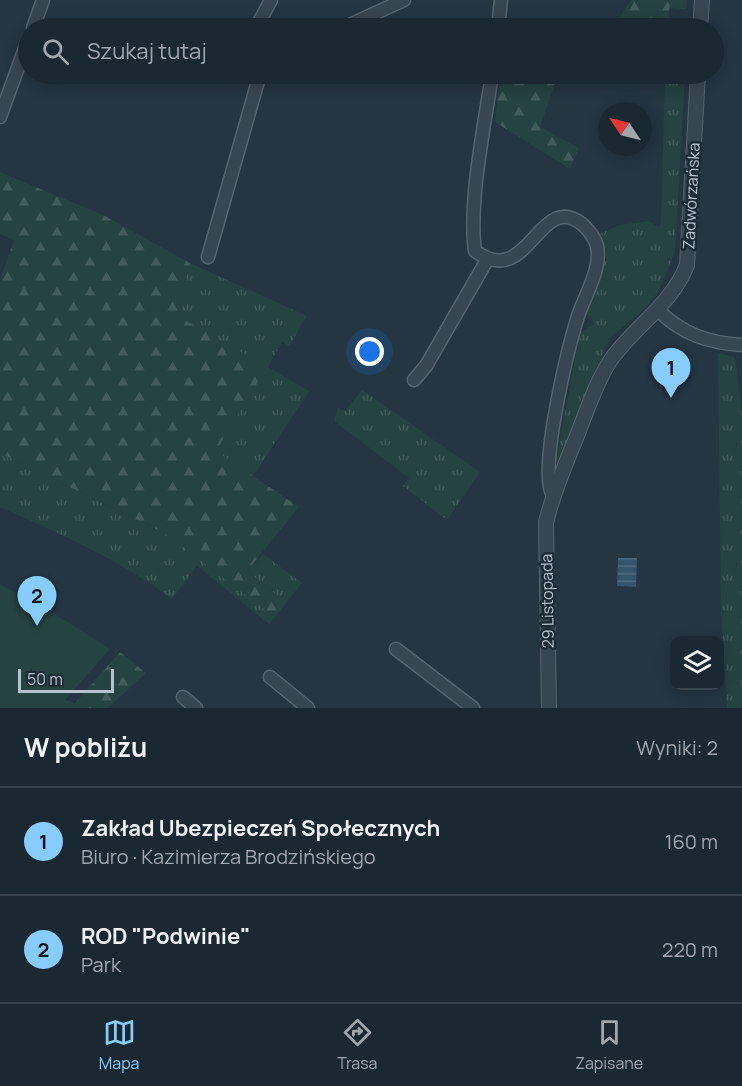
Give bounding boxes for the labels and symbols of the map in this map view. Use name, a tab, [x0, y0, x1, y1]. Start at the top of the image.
north arrow	[598, 102, 652, 156]
street label: Zadwórzańska	[677, 142, 705, 250]
your location	[355, 337, 384, 366]
pin: 1	[652, 348, 690, 398]
street label: 29 Listopada	[535, 553, 559, 649]
pin: 2	[18, 576, 57, 626]
scale bar	[18, 666, 114, 694]

